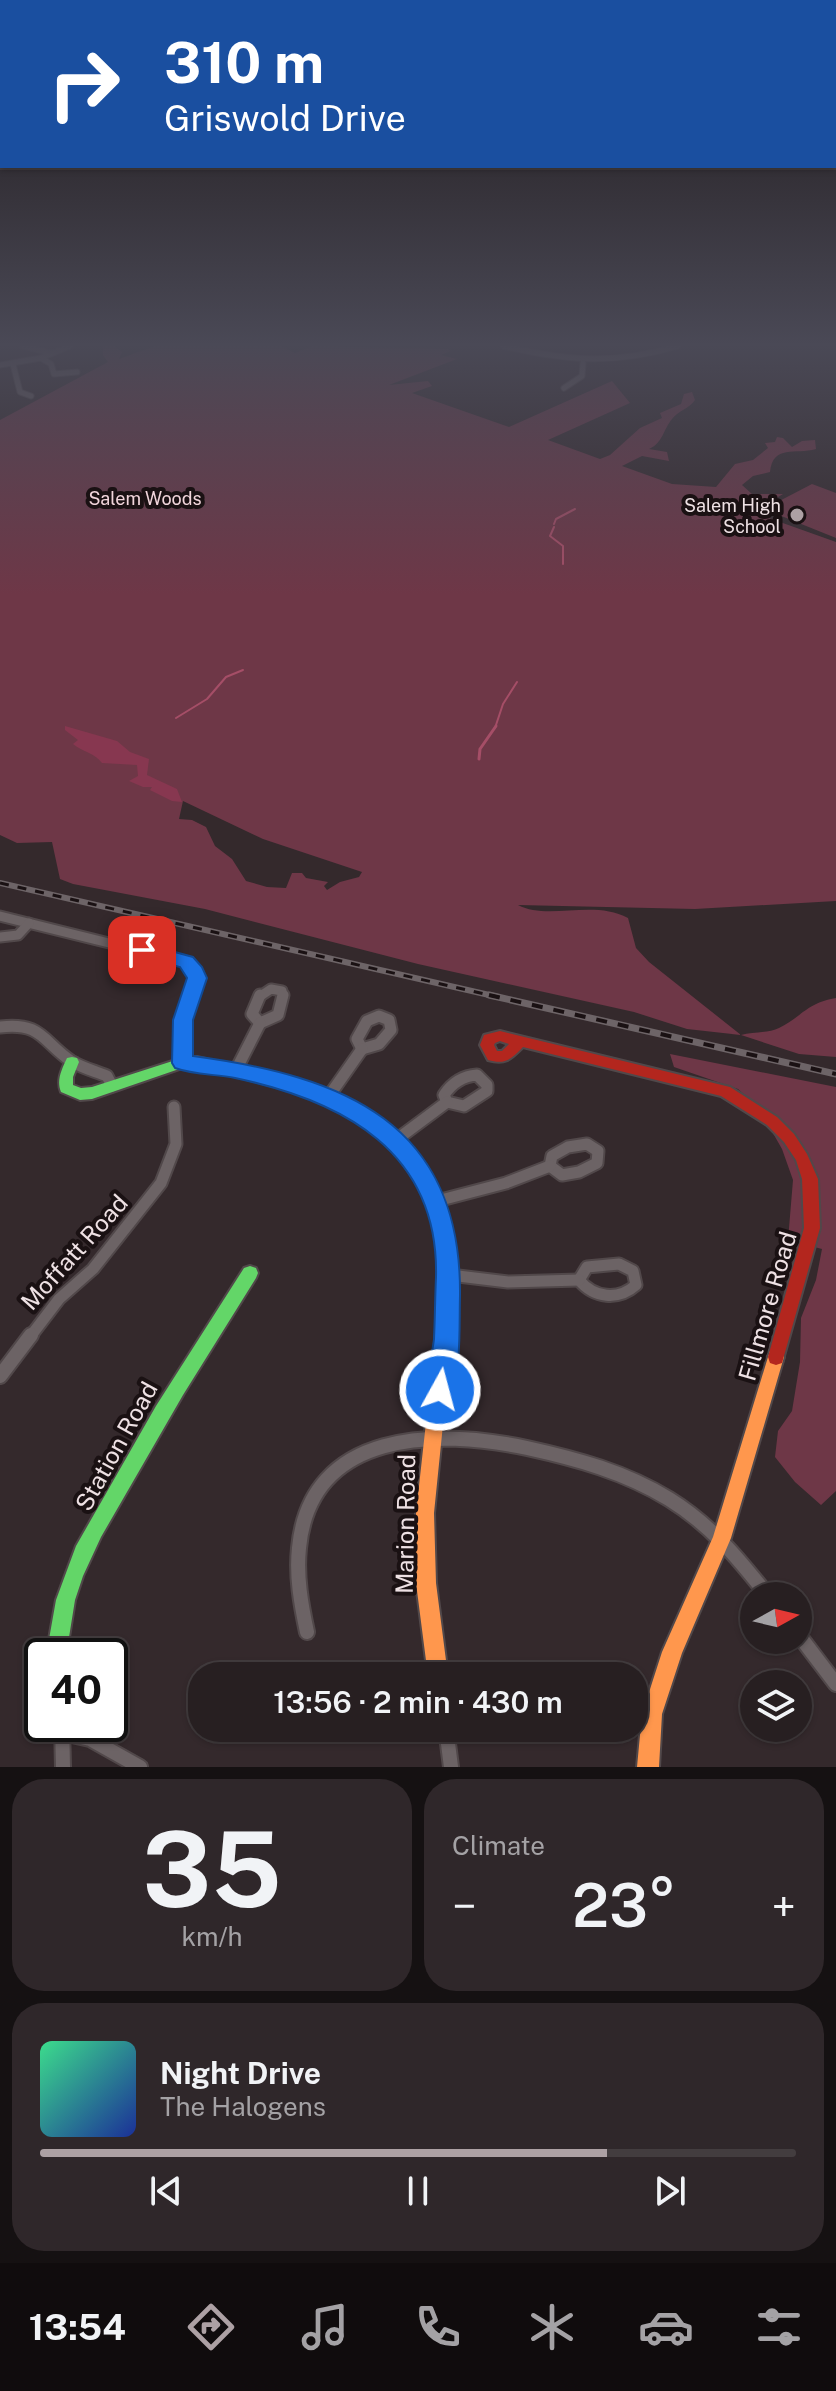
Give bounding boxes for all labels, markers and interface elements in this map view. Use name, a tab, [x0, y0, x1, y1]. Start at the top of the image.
text: 310 m	[164, 30, 324, 96]
icon: right	[32, 32, 136, 136]
text: Griswold Drive	[164, 97, 406, 139]
park label: Salem Woods	[88, 488, 202, 509]
place label: Salem High School	[684, 495, 781, 537]
marker: Salem High School	[788, 506, 806, 524]
pin	[108, 916, 176, 984]
icon: arrive	[120, 928, 164, 972]
street label: Moffatt Road	[15, 1189, 133, 1315]
street label: Fillmore Road	[732, 1228, 802, 1384]
position arrow	[398, 1348, 482, 1432]
street label: Station Road	[69, 1377, 163, 1515]
street label: Marion Road	[390, 1454, 420, 1594]
north arrow	[740, 1582, 812, 1654]
map controls	[740, 1582, 812, 1742]
speed limit sign: 40	[24, 1638, 128, 1742]
button: layers	[740, 1670, 812, 1742]
text: 13:56 · 2 min · 430 m	[273, 1684, 563, 1720]
text: 35	[142, 1808, 282, 1930]
text: Climate	[452, 1830, 545, 1861]
text: 23°	[572, 1870, 676, 1941]
text: −	[452, 1880, 476, 1932]
text: +	[772, 1880, 796, 1932]
text: km/h	[181, 1921, 243, 1952]
text: Night Drive	[160, 2055, 321, 2091]
text: The Halogens	[160, 2091, 326, 2122]
icon: previous	[144, 2169, 188, 2213]
icon: pause	[396, 2169, 440, 2213]
icon: next	[648, 2169, 692, 2213]
icon: directions	[183, 2299, 239, 2355]
icon: music	[297, 2299, 353, 2355]
icon: phone	[410, 2299, 466, 2355]
icon: climate	[524, 2299, 580, 2355]
icon: car	[638, 2299, 694, 2355]
icon: filters	[751, 2299, 807, 2355]
text: 13:54	[29, 2306, 126, 2348]

